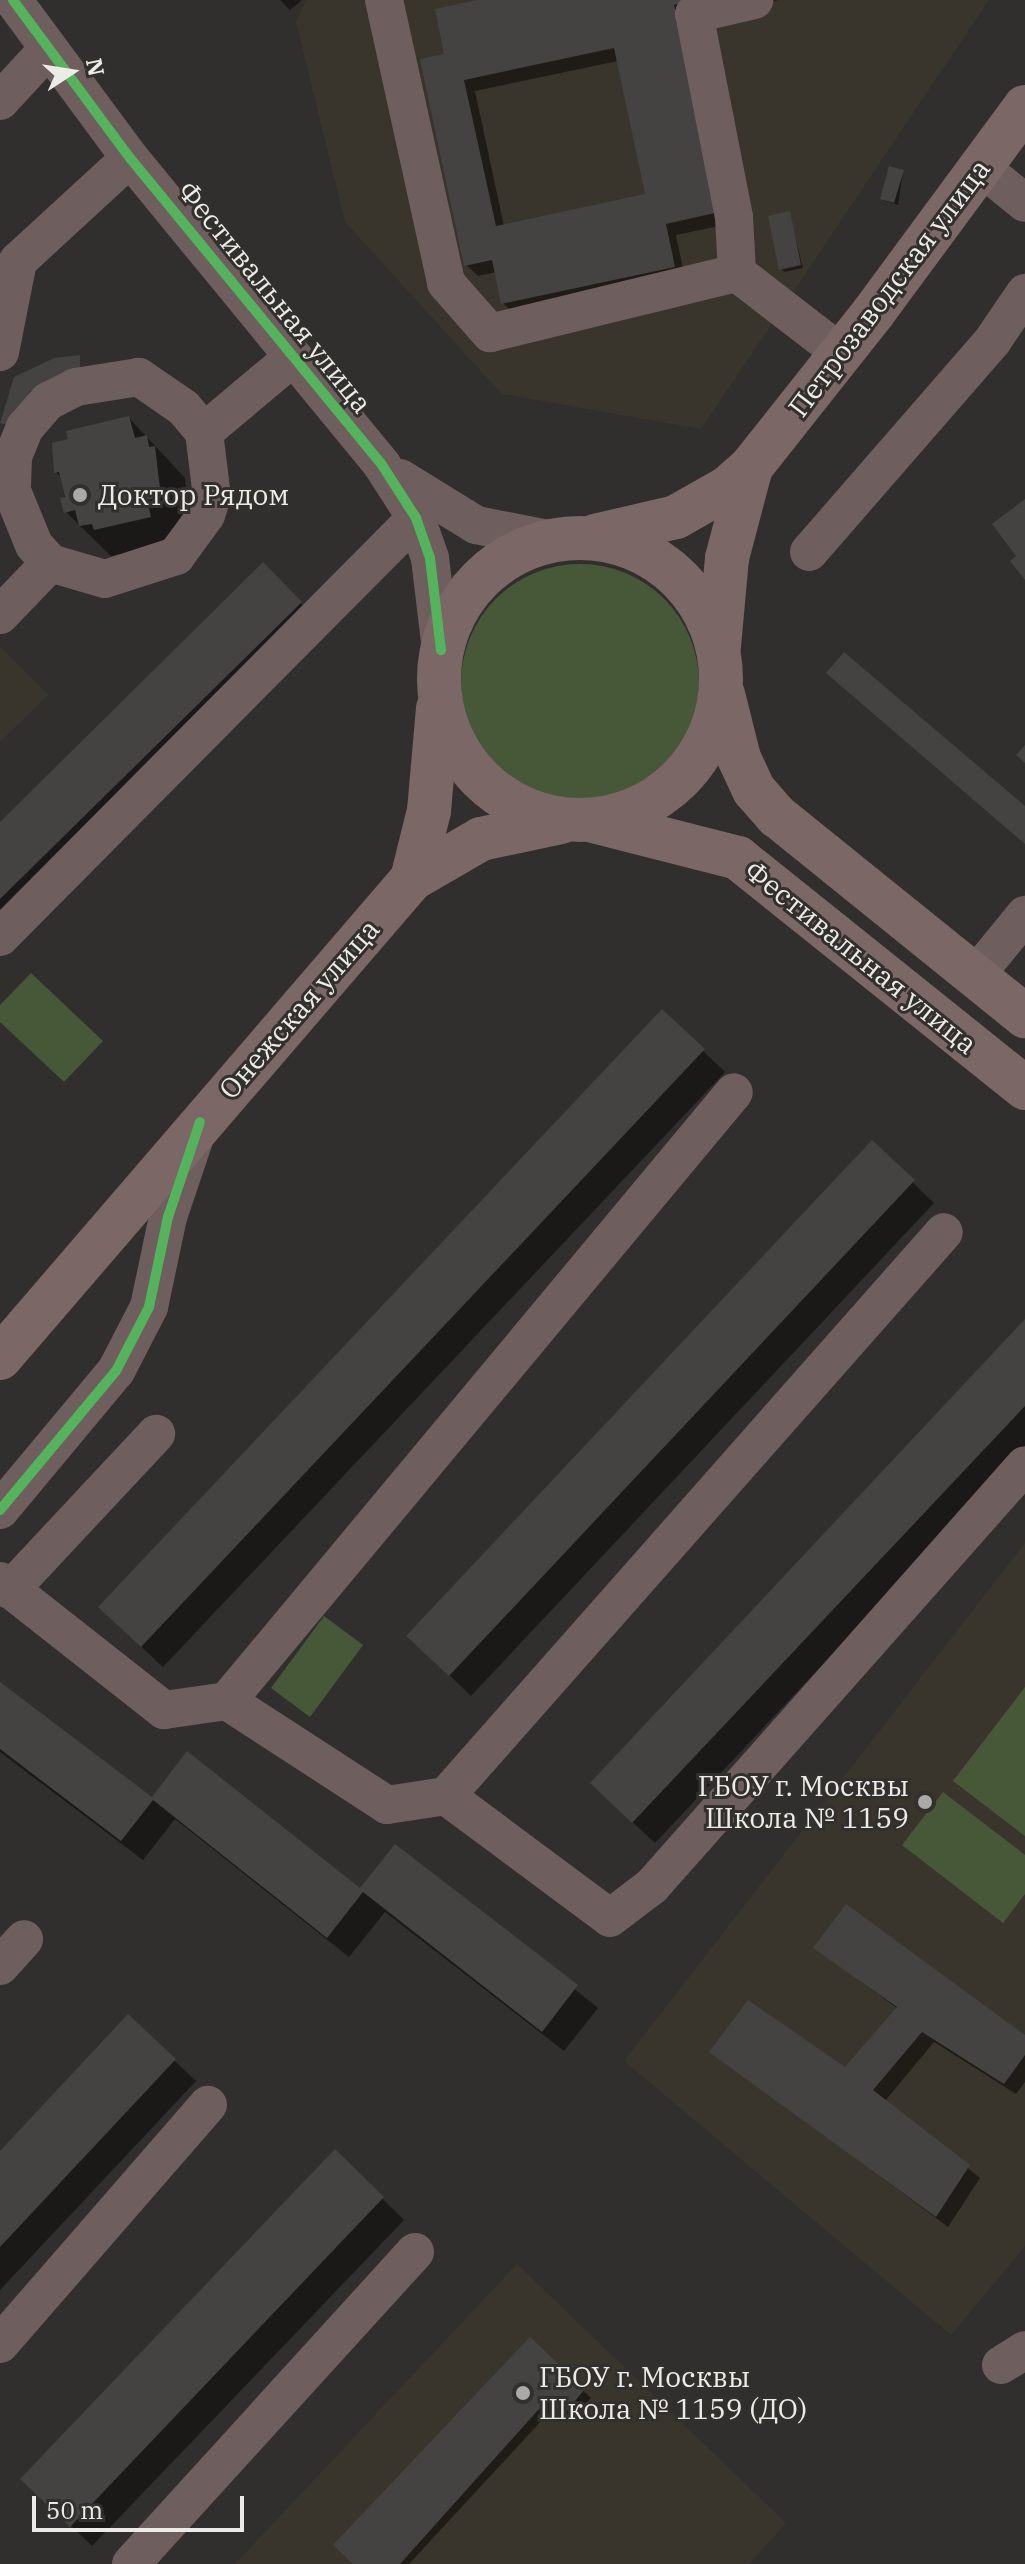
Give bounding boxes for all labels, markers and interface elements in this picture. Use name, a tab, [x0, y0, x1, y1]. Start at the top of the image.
north arrow	[32, 32, 112, 112]
text: N	[80, 55, 112, 78]
street label: Петрозаводская улица	[781, 153, 997, 423]
street label: Фестивальная улица	[171, 174, 379, 420]
place label: Доктор Рядом	[98, 478, 289, 512]
marker: Доктор Рядом	[69, 484, 91, 506]
street label: Фестивальная улица	[738, 853, 984, 1061]
street label: Онежская улица	[212, 912, 386, 1106]
place label: ГБОУ г. Москвы Школа № 1159	[698, 1769, 909, 1835]
marker: ГБОУ г. Москвы Школа № 1159	[916, 1793, 934, 1811]
place label: ГБОУ г. Москвы Школа № 1159 (ДО)	[539, 2360, 807, 2426]
marker: ГБОУ г. Москвы Школа № 1159 (ДО)	[514, 2384, 532, 2402]
scale bar	[36, 2480, 248, 2530]
text: 50 m	[46, 2494, 103, 2526]

